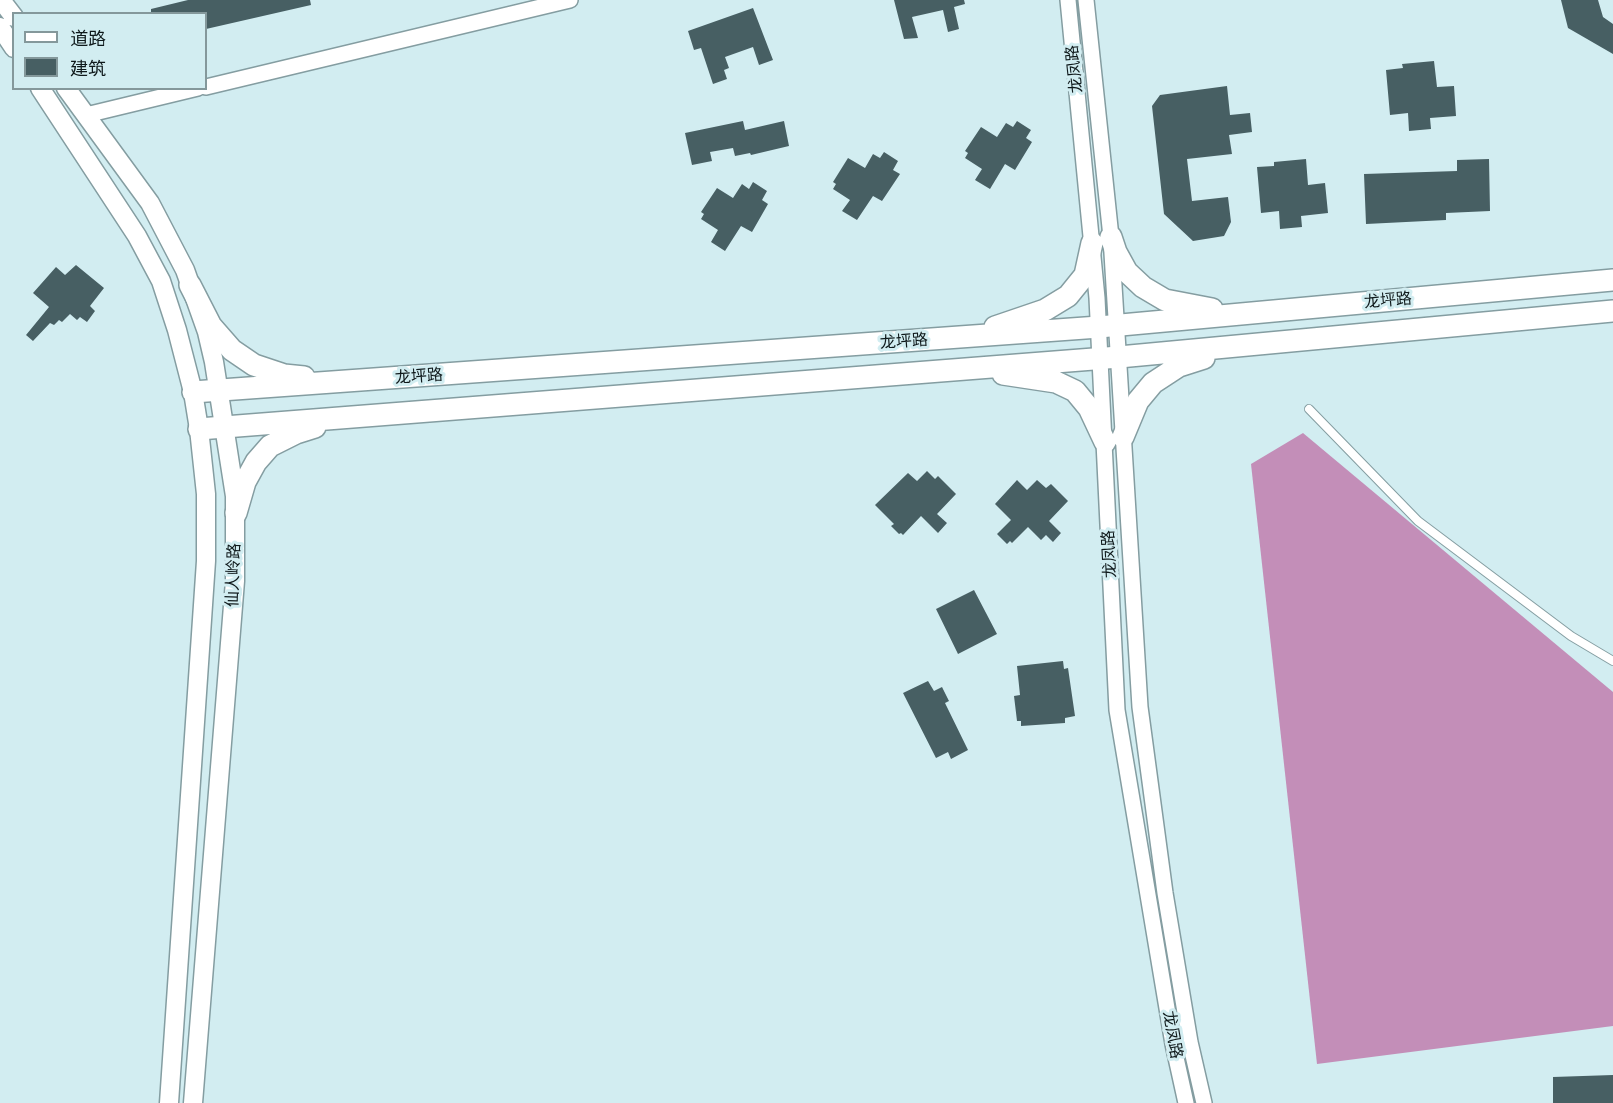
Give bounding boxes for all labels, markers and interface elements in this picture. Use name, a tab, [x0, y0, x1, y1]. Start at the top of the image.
legend	[12, 12, 207, 90]
text: 道路	[70, 27, 106, 50]
street label: 龙凤路	[1063, 44, 1087, 94]
text: 建筑	[70, 57, 106, 80]
street label: 龙坪路	[1363, 289, 1413, 313]
street label: 龙坪路	[879, 331, 929, 353]
street label: 龙坪路	[394, 366, 444, 388]
street label: 龙凤路	[1099, 530, 1121, 578]
street label: 仙人岭路	[223, 543, 245, 607]
street label: 龙凤路	[1158, 1010, 1186, 1060]

